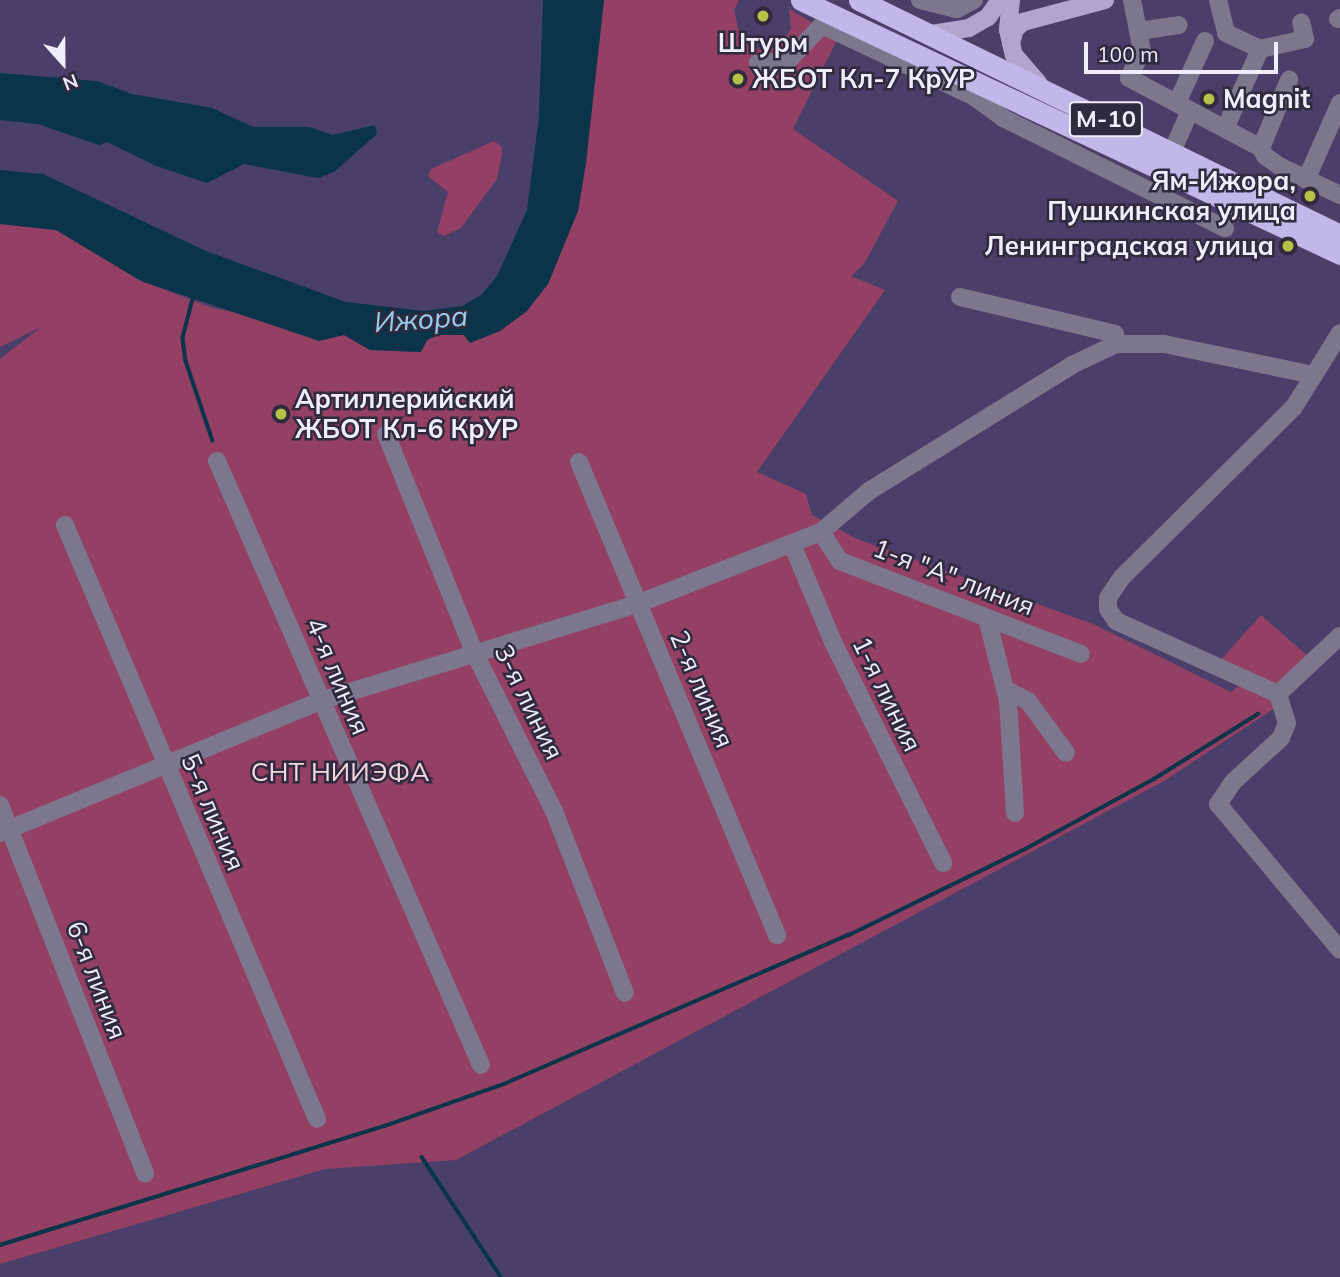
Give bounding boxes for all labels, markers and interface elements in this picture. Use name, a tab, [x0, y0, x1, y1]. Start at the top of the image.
marker: Штурм	[755, 8, 771, 24]
place label: Штурм	[718, 27, 808, 59]
north arrow	[28, 28, 98, 98]
scale bar	[1088, 28, 1282, 72]
text: 100 m	[1097, 41, 1159, 67]
place label: ЖБОТ Кл-7 КрУР	[752, 63, 975, 95]
text: N	[60, 69, 82, 96]
marker: ЖБОТ Кл-7 КрУР	[730, 71, 746, 87]
place label: Magnit	[1223, 83, 1310, 115]
marker: Magnit	[1201, 91, 1217, 107]
road number: М-10	[1068, 98, 1144, 140]
place label: Ям-Ижора, Пушкинская улица	[1047, 165, 1296, 227]
marker: Ям-Ижора, Пушкинская улица	[1302, 188, 1318, 204]
place label: Ленинградская улица	[984, 230, 1274, 262]
marker: Ленинградская улица	[1280, 238, 1296, 254]
water label: Ижора	[373, 299, 469, 339]
place label: Артиллерийский ЖБОТ Кл-6 КрУР	[295, 383, 518, 444]
marker: Артиллерийский ЖБОТ Кл-6 КрУР	[273, 406, 289, 422]
street label: 1-я "А" линия	[869, 532, 1039, 622]
street label: 4-я линия	[299, 613, 377, 739]
street label: 2-я линия	[663, 626, 741, 752]
street label: 1-я линия	[846, 632, 928, 756]
street label: 3-я линия	[488, 640, 570, 764]
street label: 5-я линия	[174, 749, 252, 875]
park label: СНТ НИИЭФА	[251, 756, 429, 788]
street label: 6-я линия	[60, 917, 134, 1043]

